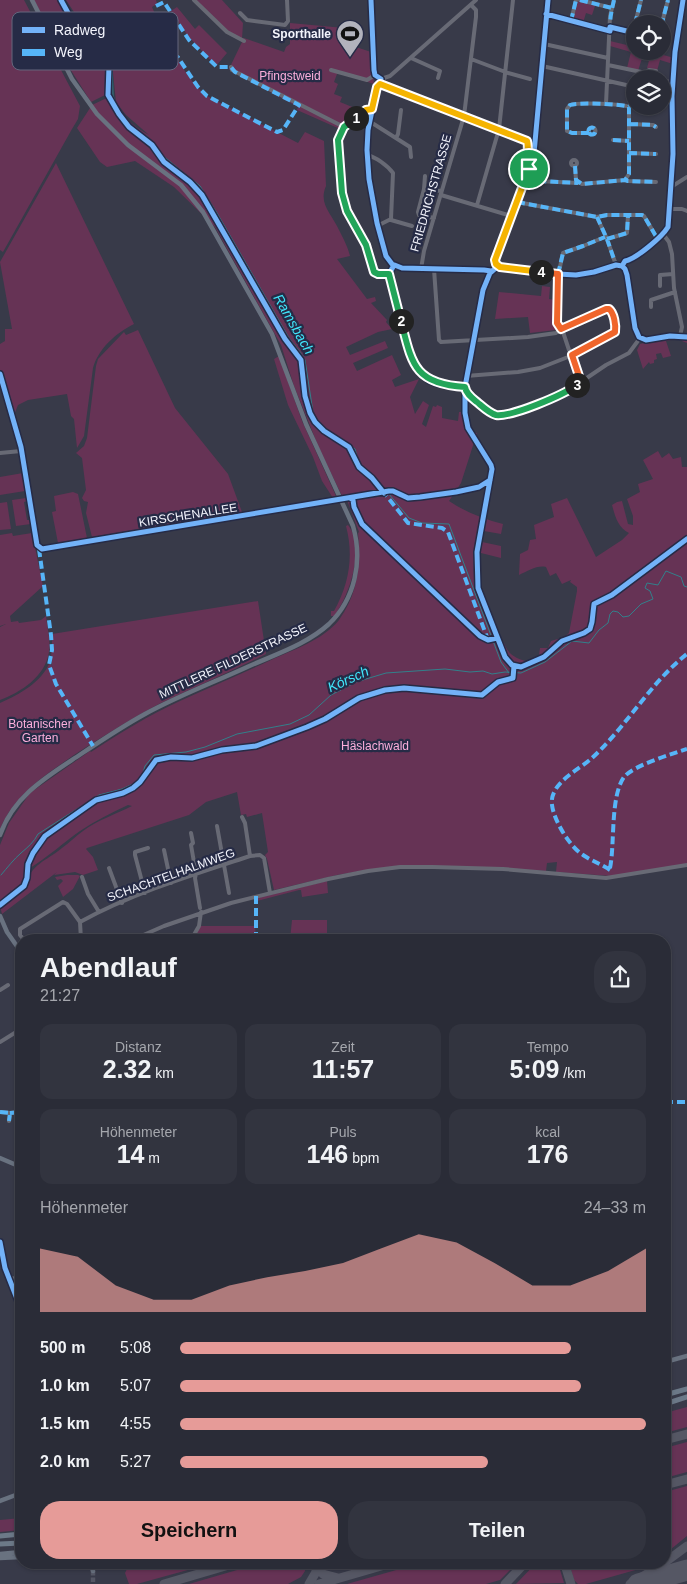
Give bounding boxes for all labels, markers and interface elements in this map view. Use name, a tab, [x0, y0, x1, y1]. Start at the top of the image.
legend	[12, 12, 178, 70]
map controls	[626, 15, 671, 115]
button: locate	[626, 15, 671, 60]
sports icon: Sporthalle	[335, 19, 365, 58]
text: Radweg	[54, 22, 105, 38]
place label: Sporthalle	[272, 27, 331, 41]
text: Weg	[54, 44, 83, 60]
park label: Pfingstweid	[259, 69, 321, 83]
button: layers	[626, 70, 671, 115]
pin: 1	[344, 106, 368, 130]
text: 1	[353, 110, 360, 126]
street label: FRIEDRICHSTRASSE	[408, 133, 454, 253]
pin	[508, 148, 550, 190]
icon: arrive	[515, 155, 543, 183]
pin: 4	[528, 260, 554, 284]
text: 4	[538, 264, 545, 280]
water label: Ramsbach	[270, 291, 318, 357]
pin: 2	[388, 308, 414, 334]
text: 2	[398, 313, 405, 329]
pin: 3	[564, 372, 590, 398]
text: 3	[574, 377, 581, 393]
street label: KIRSCHENALLEE	[138, 500, 238, 530]
street label: MITTLERE FILDERSTRASSE	[157, 621, 309, 701]
water label: Körsch	[325, 663, 371, 695]
park label: Botanischer Garten	[8, 717, 72, 745]
park label: Häslachwald	[341, 739, 409, 753]
street label: SCHACHTELHALMWEG	[105, 845, 237, 905]
button: share	[594, 951, 646, 1003]
text: Abendlauf	[40, 952, 177, 983]
text: 21:27	[40, 987, 80, 1004]
text: Distanz	[115, 1039, 162, 1055]
text: Zeit	[331, 1039, 355, 1055]
text: Tempo	[527, 1039, 569, 1055]
text: 2.32	[103, 1055, 151, 1083]
text: 11:57	[312, 1055, 374, 1083]
text: 5:09	[509, 1055, 559, 1083]
text: km	[151, 1065, 174, 1081]
text: /km	[559, 1065, 586, 1081]
text: Höhenmeter	[100, 1124, 177, 1140]
text: Puls	[329, 1124, 357, 1140]
text: kcal	[535, 1124, 560, 1140]
text: 14	[117, 1140, 144, 1168]
text: 146	[307, 1140, 348, 1168]
text: 176	[527, 1140, 569, 1168]
text: m	[144, 1150, 160, 1166]
text: bpm	[348, 1150, 379, 1166]
text: Höhenmeter	[40, 1199, 128, 1216]
text: 24–33 m	[584, 1199, 646, 1216]
text: 500 m	[40, 1339, 85, 1356]
text: 5:08	[120, 1339, 151, 1356]
text: 1.0 km	[40, 1377, 90, 1394]
text: 5:07	[120, 1377, 151, 1394]
text: 1.5 km	[40, 1415, 90, 1432]
text: 4:55	[120, 1415, 151, 1432]
text: 2.0 km	[40, 1453, 90, 1470]
text: 5:27	[120, 1453, 151, 1470]
button: Speichern	[40, 1501, 338, 1559]
button: Teilen	[348, 1501, 646, 1559]

